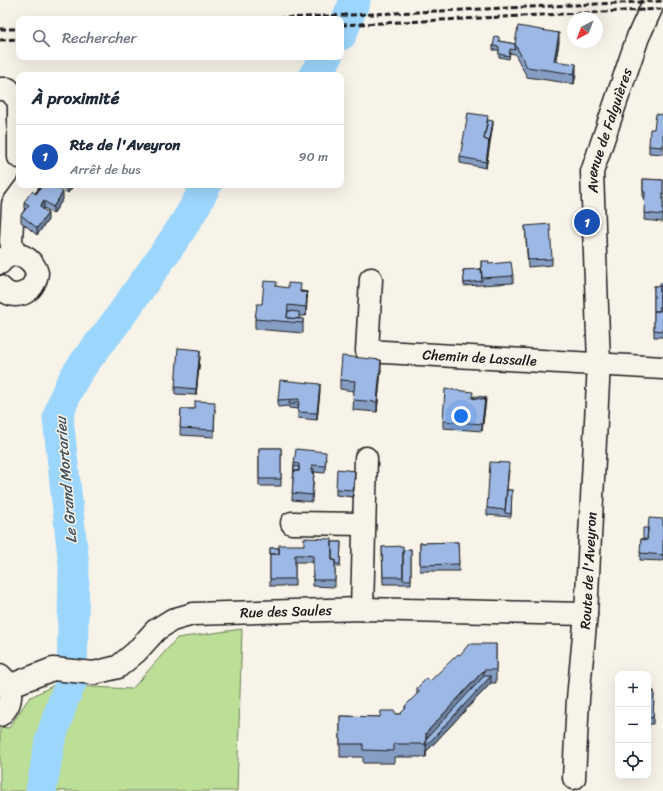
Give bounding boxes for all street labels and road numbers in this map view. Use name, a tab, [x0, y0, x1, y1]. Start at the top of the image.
street label: Avenue de Falguières	[579, 64, 639, 195]
street label: Chemin de Lassalle	[422, 342, 538, 373]
street label: Route de l'Aveyron	[572, 511, 604, 630]
street label: Rue des Saules	[240, 597, 333, 625]

